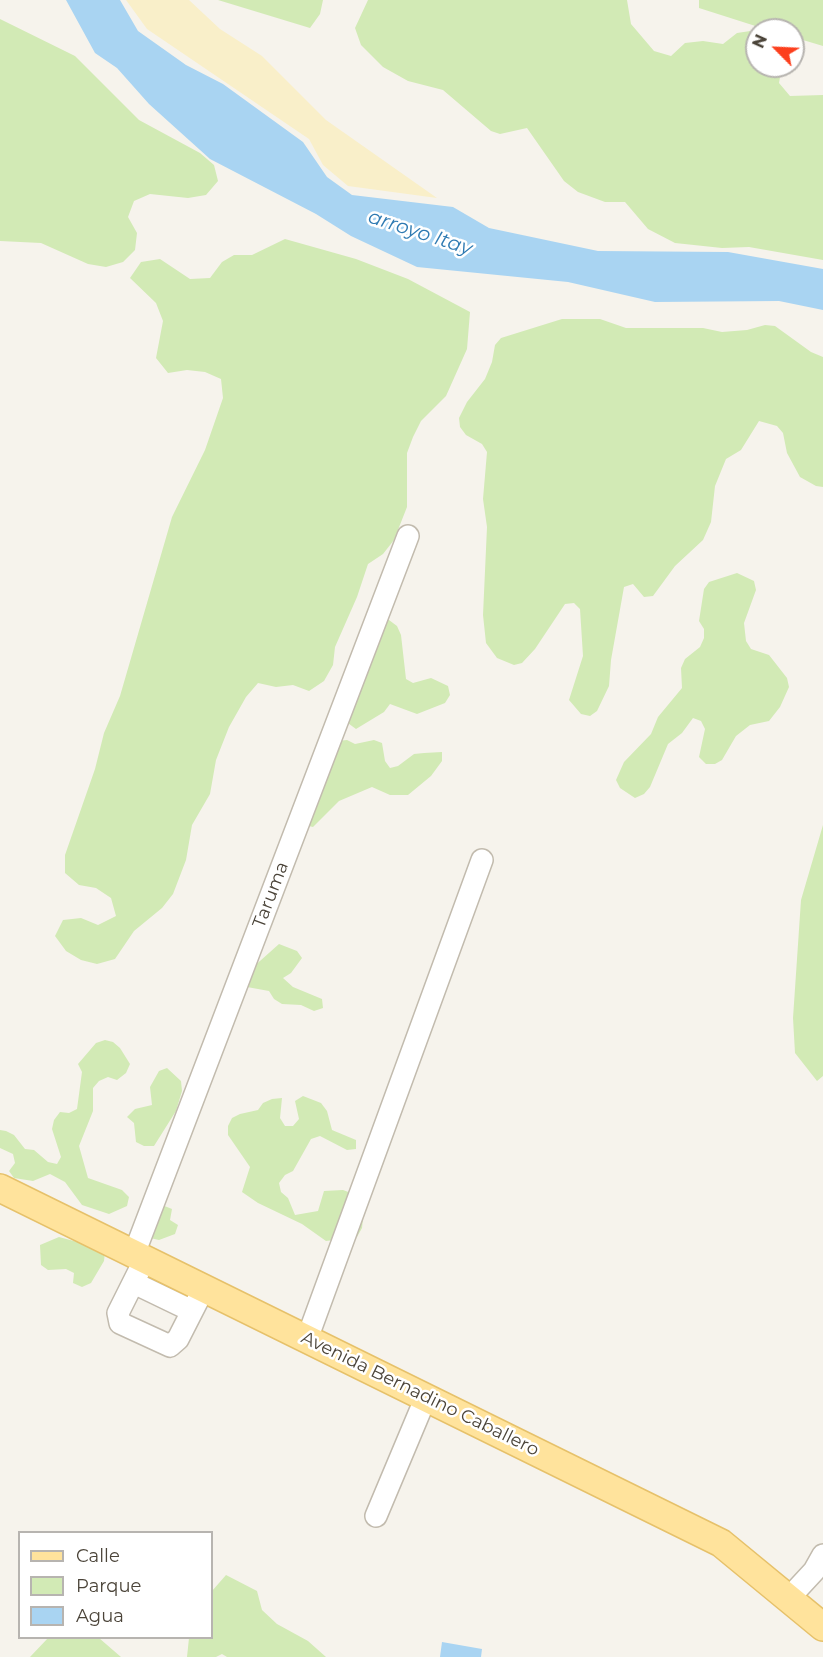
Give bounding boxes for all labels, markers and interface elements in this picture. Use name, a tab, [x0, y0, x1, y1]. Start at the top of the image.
north arrow	[745, 18, 805, 78]
text: N	[749, 32, 771, 51]
water label: arroyo Itay	[365, 205, 475, 261]
street label: Taruma	[248, 859, 294, 931]
street label: Avenida Bernadino Caballero	[298, 1327, 542, 1461]
legend	[18, 1531, 213, 1639]
text: Calle	[76, 1545, 120, 1567]
text: Parque	[76, 1575, 141, 1597]
text: Agua	[76, 1605, 124, 1627]

